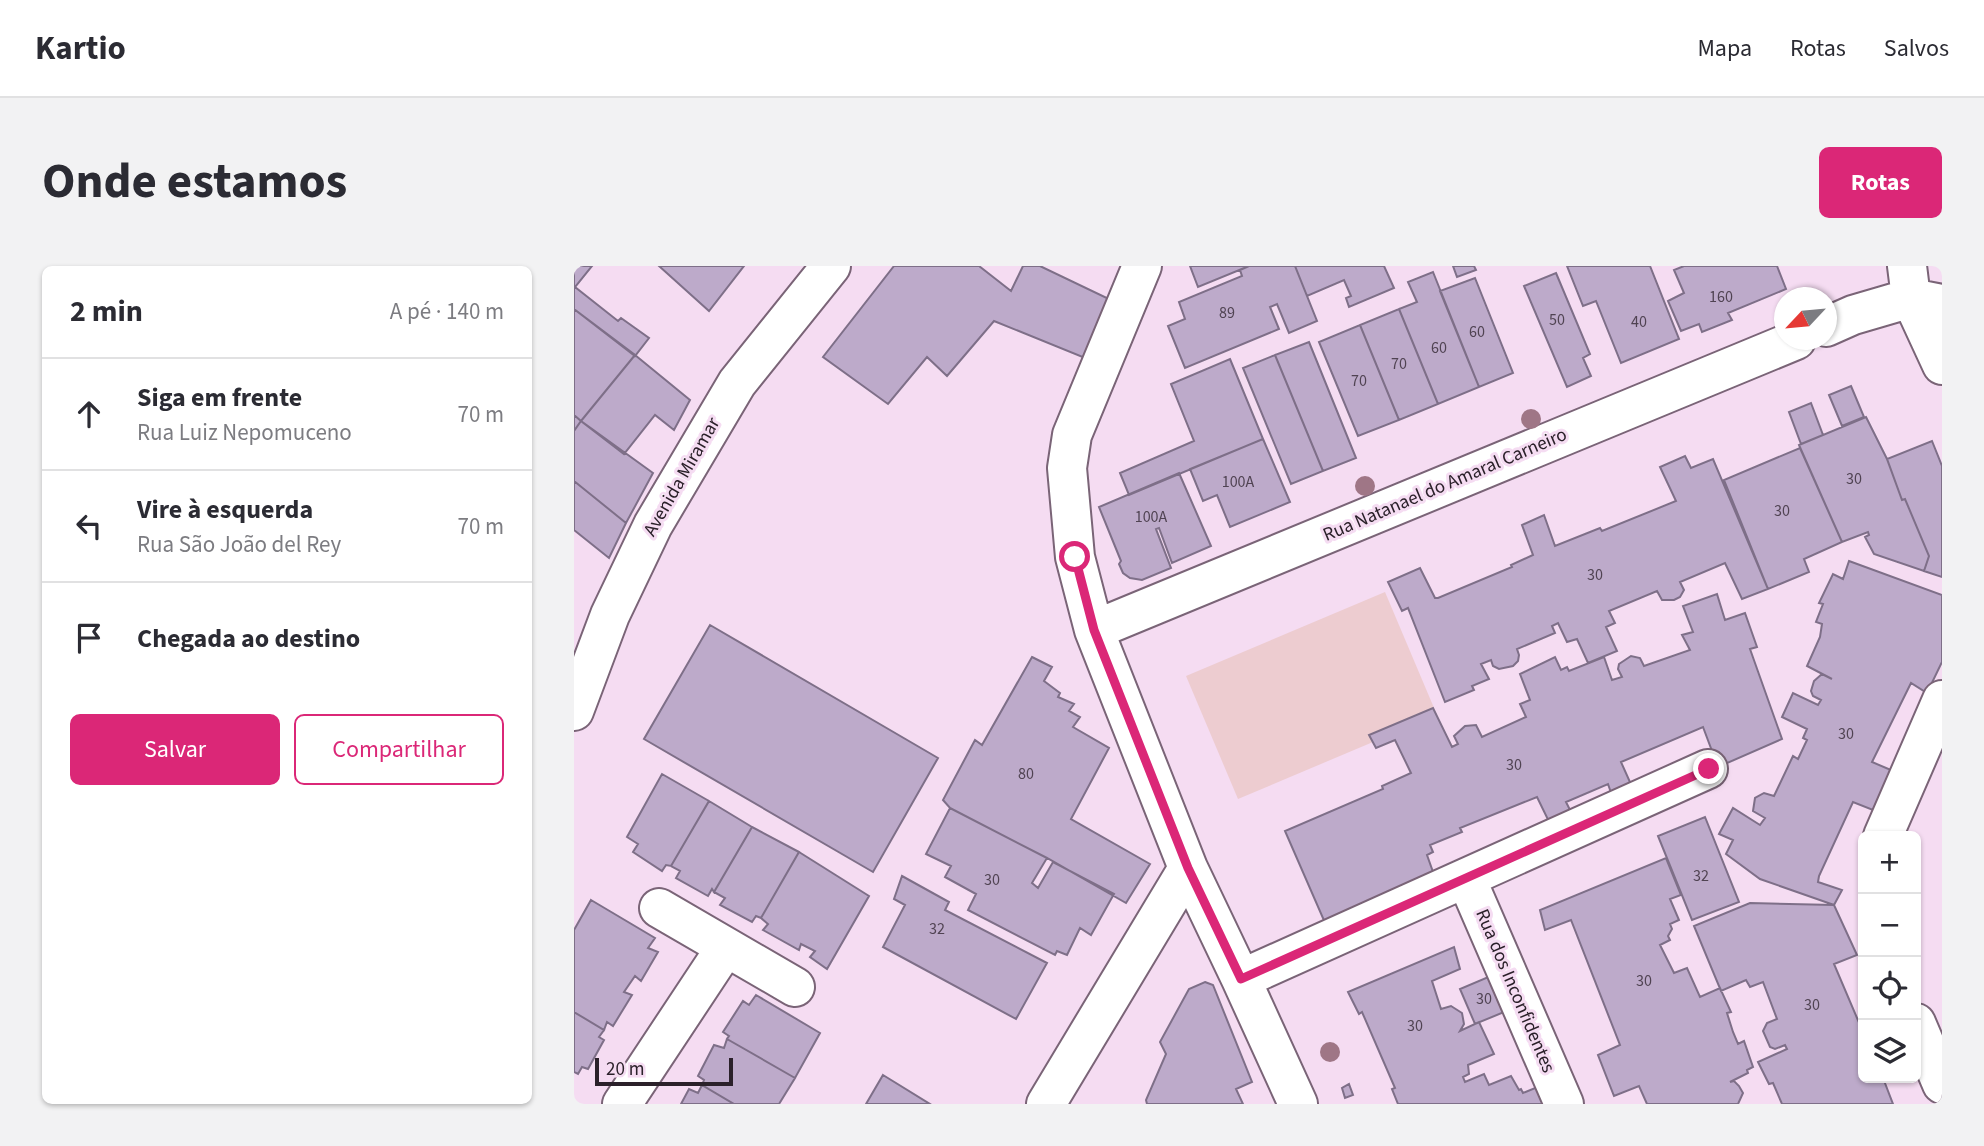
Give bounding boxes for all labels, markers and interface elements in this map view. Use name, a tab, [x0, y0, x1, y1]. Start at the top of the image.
text: Kartio	[35, 25, 126, 72]
text: Mapa	[1697, 31, 1752, 66]
text: Rotas	[1790, 31, 1846, 66]
text: Salvos	[1884, 31, 1949, 66]
text: Onde estamos	[42, 147, 347, 217]
button: Rotas	[1819, 147, 1942, 218]
house number: 160	[1709, 286, 1733, 308]
north arrow	[1774, 287, 1837, 350]
text: 2 min	[70, 290, 143, 333]
text: A pé · 140 m	[390, 295, 504, 328]
house number: 89	[1219, 302, 1235, 324]
house number: 50	[1549, 309, 1565, 331]
house number: 40	[1631, 311, 1647, 333]
house number: 60	[1469, 321, 1485, 343]
house number: 60	[1431, 337, 1447, 359]
house number: 70	[1391, 353, 1407, 375]
house number: 70	[1351, 370, 1367, 392]
text: Siga em frente	[137, 379, 302, 416]
icon: ahead	[70, 395, 108, 433]
text: 70 m	[457, 398, 504, 431]
street label: Avenida Miramar	[637, 412, 727, 542]
text: Rua Luiz Nepomuceno	[137, 416, 352, 449]
street label: Rua Natanael do Amaral Carneiro	[1319, 421, 1571, 549]
house number: 30	[1846, 468, 1862, 490]
house number: 100A	[1222, 471, 1255, 493]
text: Vire à esquerda	[137, 491, 313, 528]
house number: 30	[1774, 500, 1790, 522]
house number: 100A	[1135, 506, 1168, 528]
icon: left	[70, 507, 108, 545]
text: 70 m	[457, 510, 504, 543]
text: Rua São João del Rey	[137, 528, 341, 561]
route start	[1059, 541, 1090, 572]
house number: 30	[1587, 564, 1603, 586]
icon: arrive	[70, 619, 108, 657]
text: Chegada ao destino	[137, 620, 360, 657]
button: Salvar	[70, 714, 280, 785]
button: Compartilhar	[294, 714, 504, 785]
house number: 30	[1838, 723, 1854, 745]
route end	[1693, 753, 1724, 784]
house number: 30	[1506, 754, 1522, 776]
house number: 80	[1018, 763, 1034, 785]
map controls	[1858, 831, 1921, 1083]
button: +	[1858, 831, 1921, 894]
house number: 32	[1693, 865, 1709, 887]
house number: 30	[984, 869, 1000, 891]
button: −	[1858, 894, 1921, 957]
street label: Rua dos Inconfidentes	[1468, 905, 1562, 1077]
house number: 32	[929, 918, 945, 940]
button: locate	[1858, 957, 1921, 1020]
house number: 30	[1636, 970, 1652, 992]
house number: 30	[1476, 988, 1492, 1010]
house number: 30	[1804, 994, 1820, 1016]
house number: 30	[1407, 1015, 1423, 1037]
button: layers	[1858, 1020, 1921, 1083]
scale bar	[595, 1055, 733, 1087]
text: 20 m	[606, 1056, 644, 1083]

